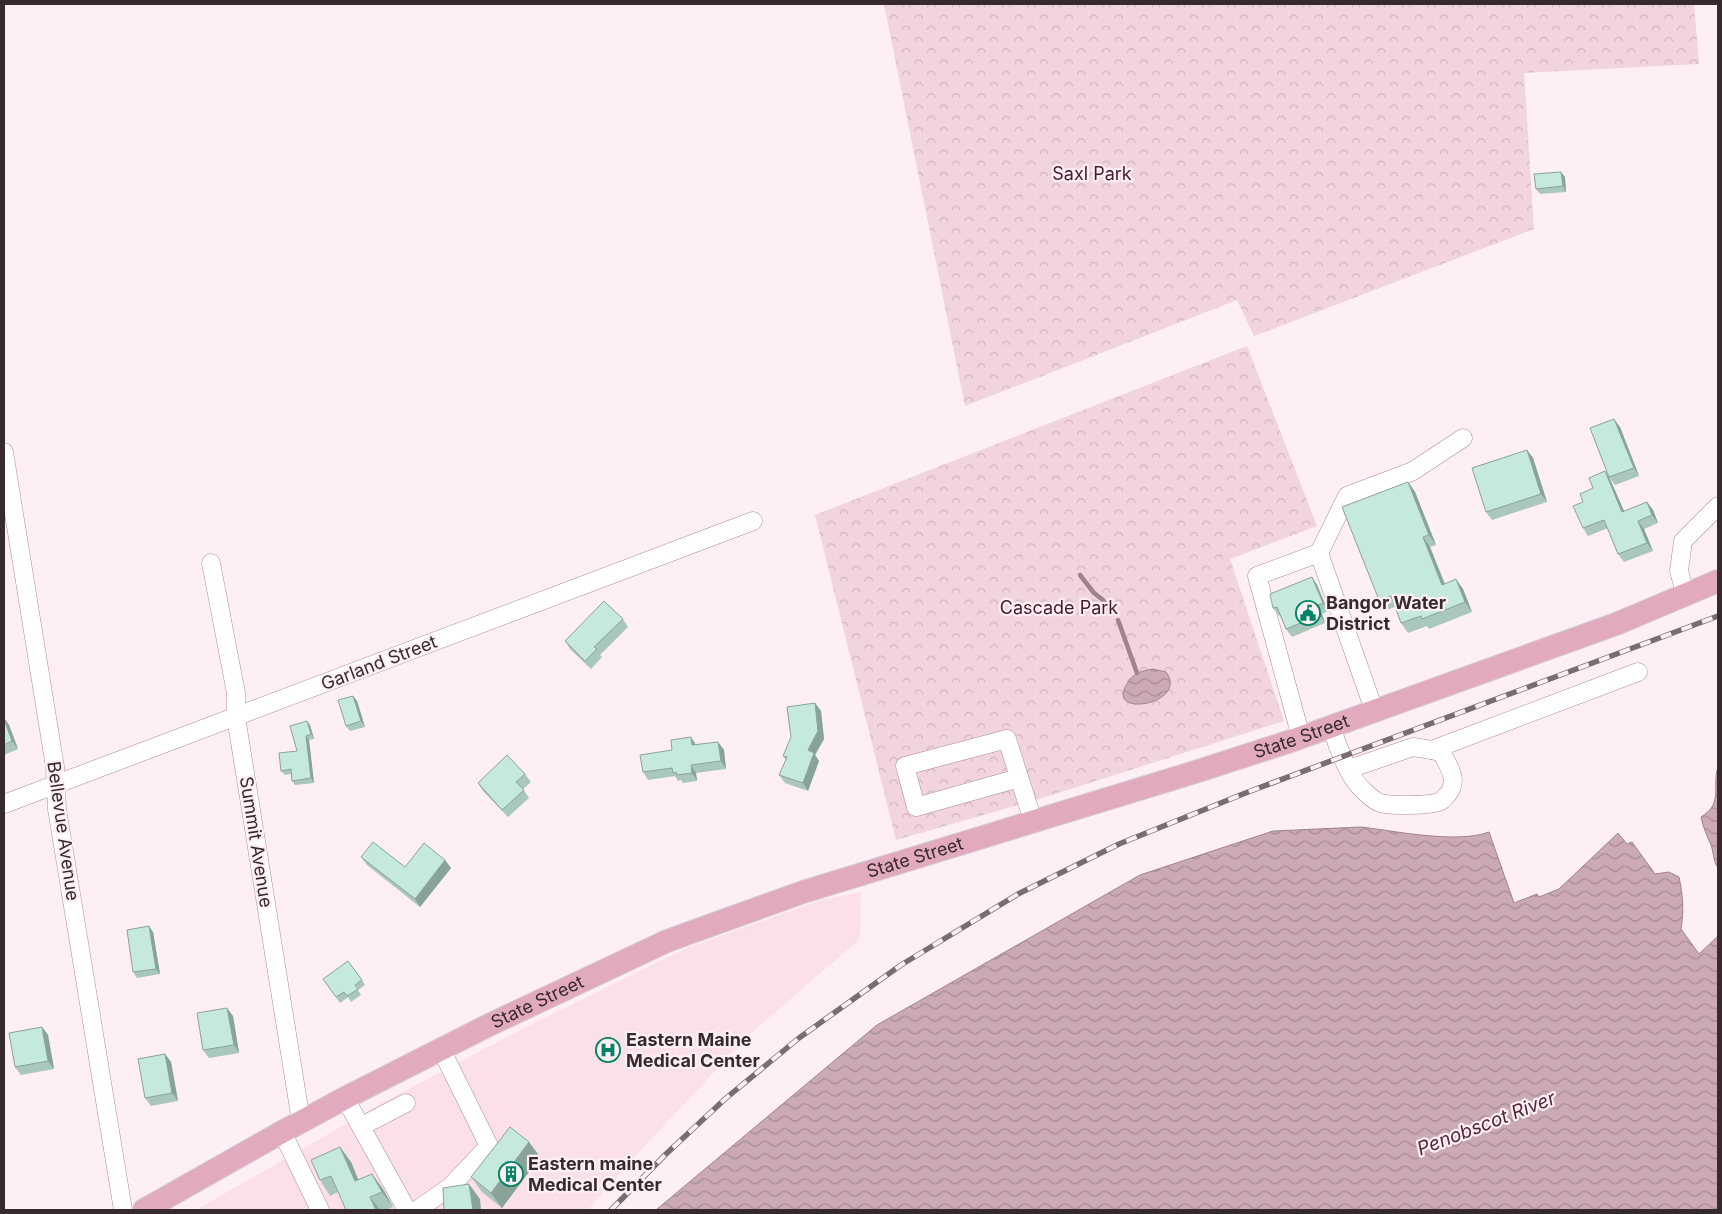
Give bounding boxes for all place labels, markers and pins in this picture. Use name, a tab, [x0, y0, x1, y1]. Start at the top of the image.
place label: Bangor Water District	[1326, 592, 1446, 634]
public building icon: Bangor Water District	[1295, 600, 1321, 626]
place label: Eastern Maine Medical Center	[626, 1029, 760, 1071]
hospital icon: Eastern Maine Medical Center	[595, 1037, 621, 1063]
place label: Eastern maine Medical Center	[528, 1153, 662, 1195]
building icon: Eastern maine Medical Center	[498, 1161, 524, 1187]

